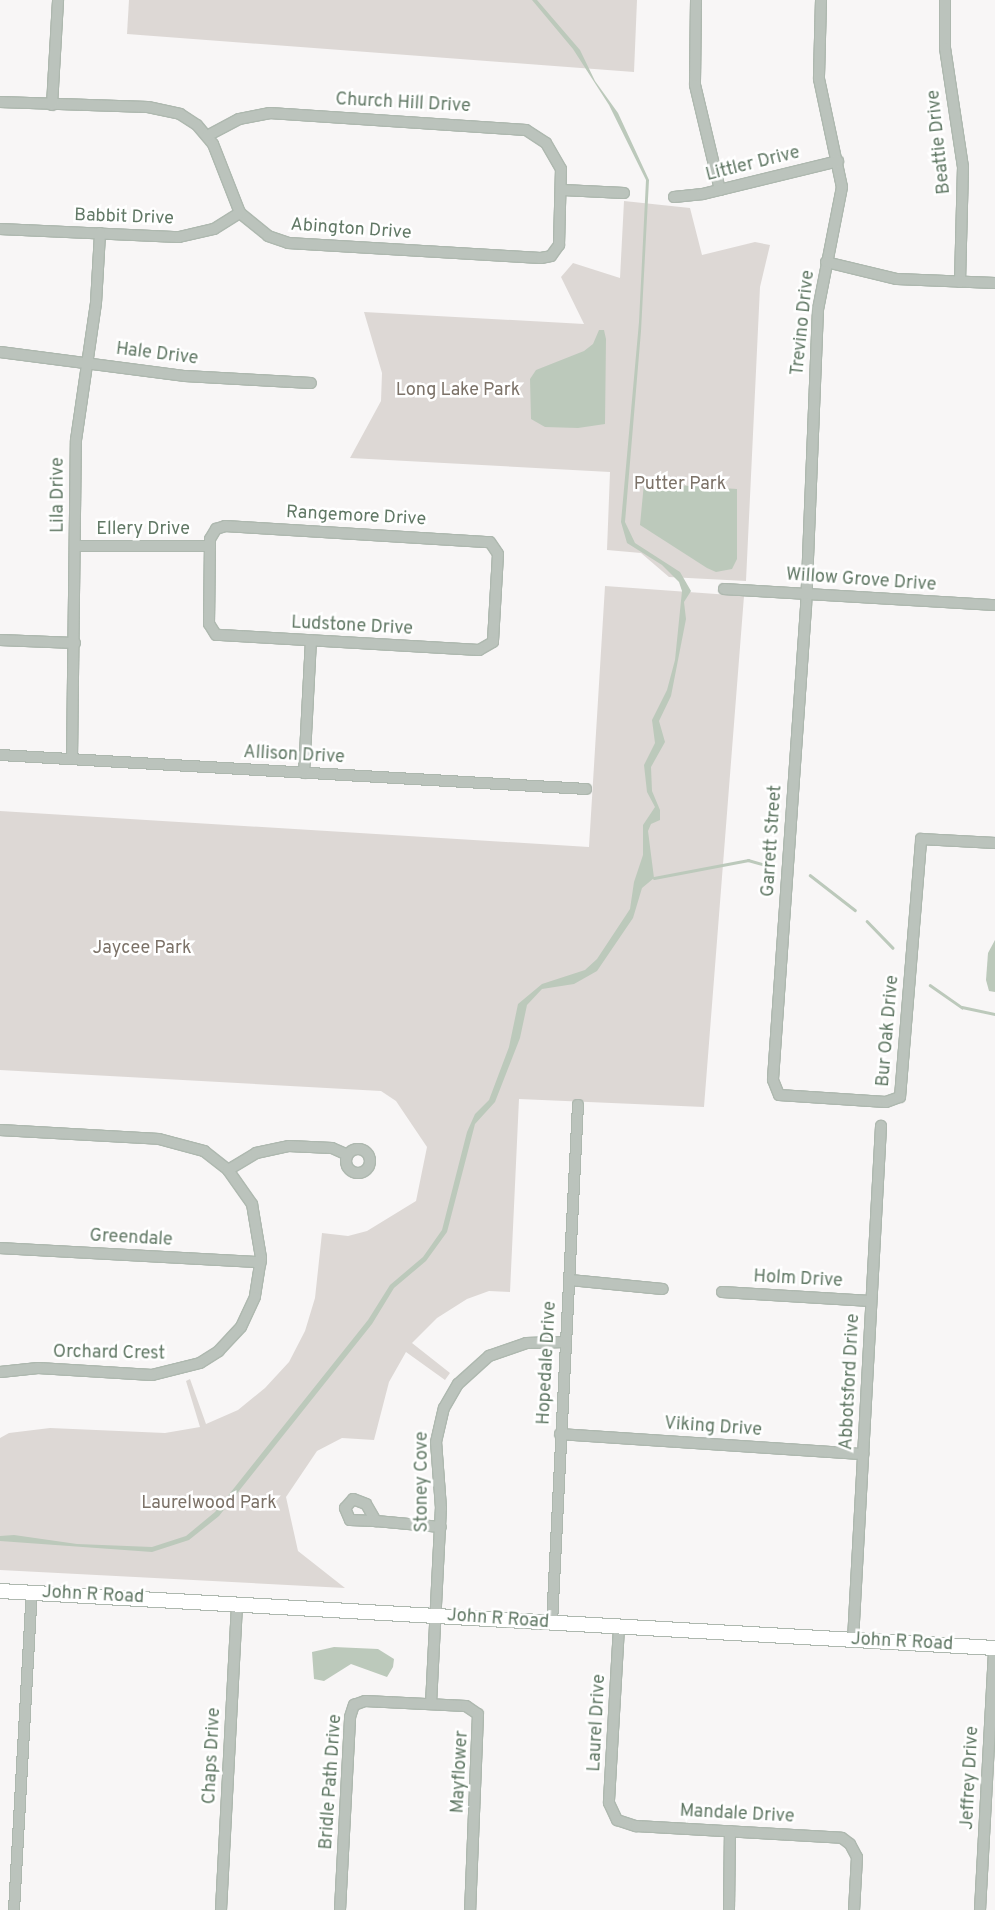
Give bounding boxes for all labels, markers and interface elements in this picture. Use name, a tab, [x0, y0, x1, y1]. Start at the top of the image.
street label: Beattie Drive	[924, 89, 956, 195]
street label: Church Hill Drive	[335, 90, 471, 118]
street label: Littler Drive	[704, 143, 802, 187]
street label: Babbit Drive	[74, 205, 174, 231]
street label: Abington Drive	[290, 215, 412, 245]
street label: Trevino Drive	[788, 269, 820, 377]
street label: Hale Drive	[115, 339, 199, 371]
park label: Long Lake Park	[396, 380, 520, 402]
street label: Lila Drive	[48, 457, 70, 533]
park label: Putter Park	[634, 474, 726, 496]
street label: Rangemore Drive	[285, 503, 427, 531]
street label: Ellery Drive	[96, 519, 190, 541]
street label: Willow Grove Drive	[785, 565, 937, 597]
street label: Ludstone Drive	[291, 613, 413, 641]
street label: Allison Drive	[243, 743, 345, 769]
street label: Garrett Street	[758, 784, 788, 898]
park label: Jaycee Park	[93, 938, 191, 960]
street label: Bur Oak Drive	[873, 974, 905, 1088]
street label: Greendale	[89, 1226, 173, 1252]
street label: Holm Drive	[753, 1267, 843, 1293]
street label: Hopedale Drive	[534, 1301, 562, 1425]
street label: Abbotsford Drive	[837, 1313, 865, 1451]
street label: Orchard Crest	[53, 1342, 165, 1366]
street label: Viking Drive	[663, 1414, 763, 1442]
street label: Stoney Cove	[412, 1431, 434, 1533]
park label: Laurelwood Park	[141, 1493, 277, 1515]
street label: John R Road	[41, 1583, 145, 1609]
street label: John R Road	[446, 1606, 550, 1634]
street label: John R Road	[850, 1630, 954, 1656]
street label: Laurel Drive	[585, 1674, 611, 1772]
street label: Chaps Drive	[200, 1707, 226, 1805]
street label: Bridle Path Drive	[316, 1714, 348, 1850]
street label: Jeffrey Drive	[957, 1726, 985, 1830]
street label: Mayflower	[448, 1730, 474, 1814]
street label: Mandale Drive	[679, 1801, 795, 1829]

